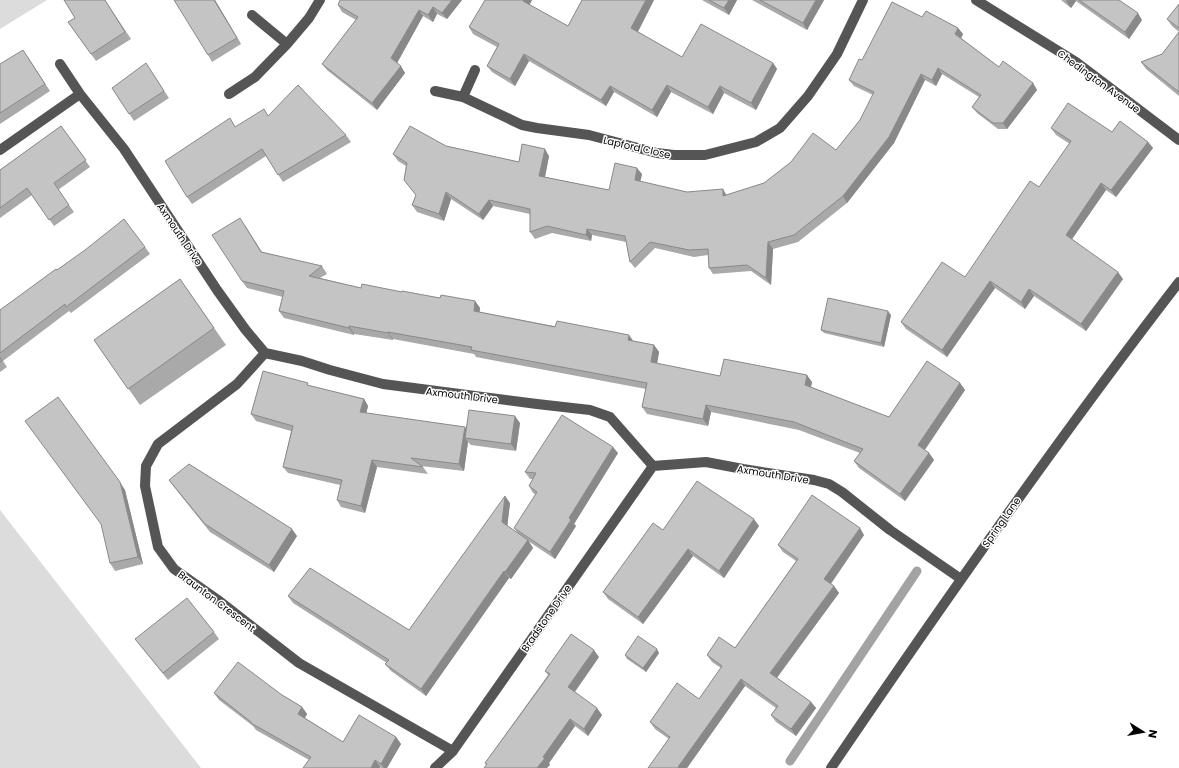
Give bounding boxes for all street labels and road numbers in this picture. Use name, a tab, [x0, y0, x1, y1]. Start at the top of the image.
street label: Chedington Avenue	[1054, 46, 1143, 117]
street label: Lapford Close	[602, 132, 672, 163]
street label: Axmouth Drive	[153, 200, 206, 268]
street label: Axmouth Drive	[425, 384, 499, 407]
street label: Axmouth Drive	[736, 461, 810, 488]
street label: Spring Lane	[979, 494, 1024, 550]
street label: Braunton Crescent	[175, 567, 259, 636]
street label: Bradstone Drive	[518, 582, 575, 655]

